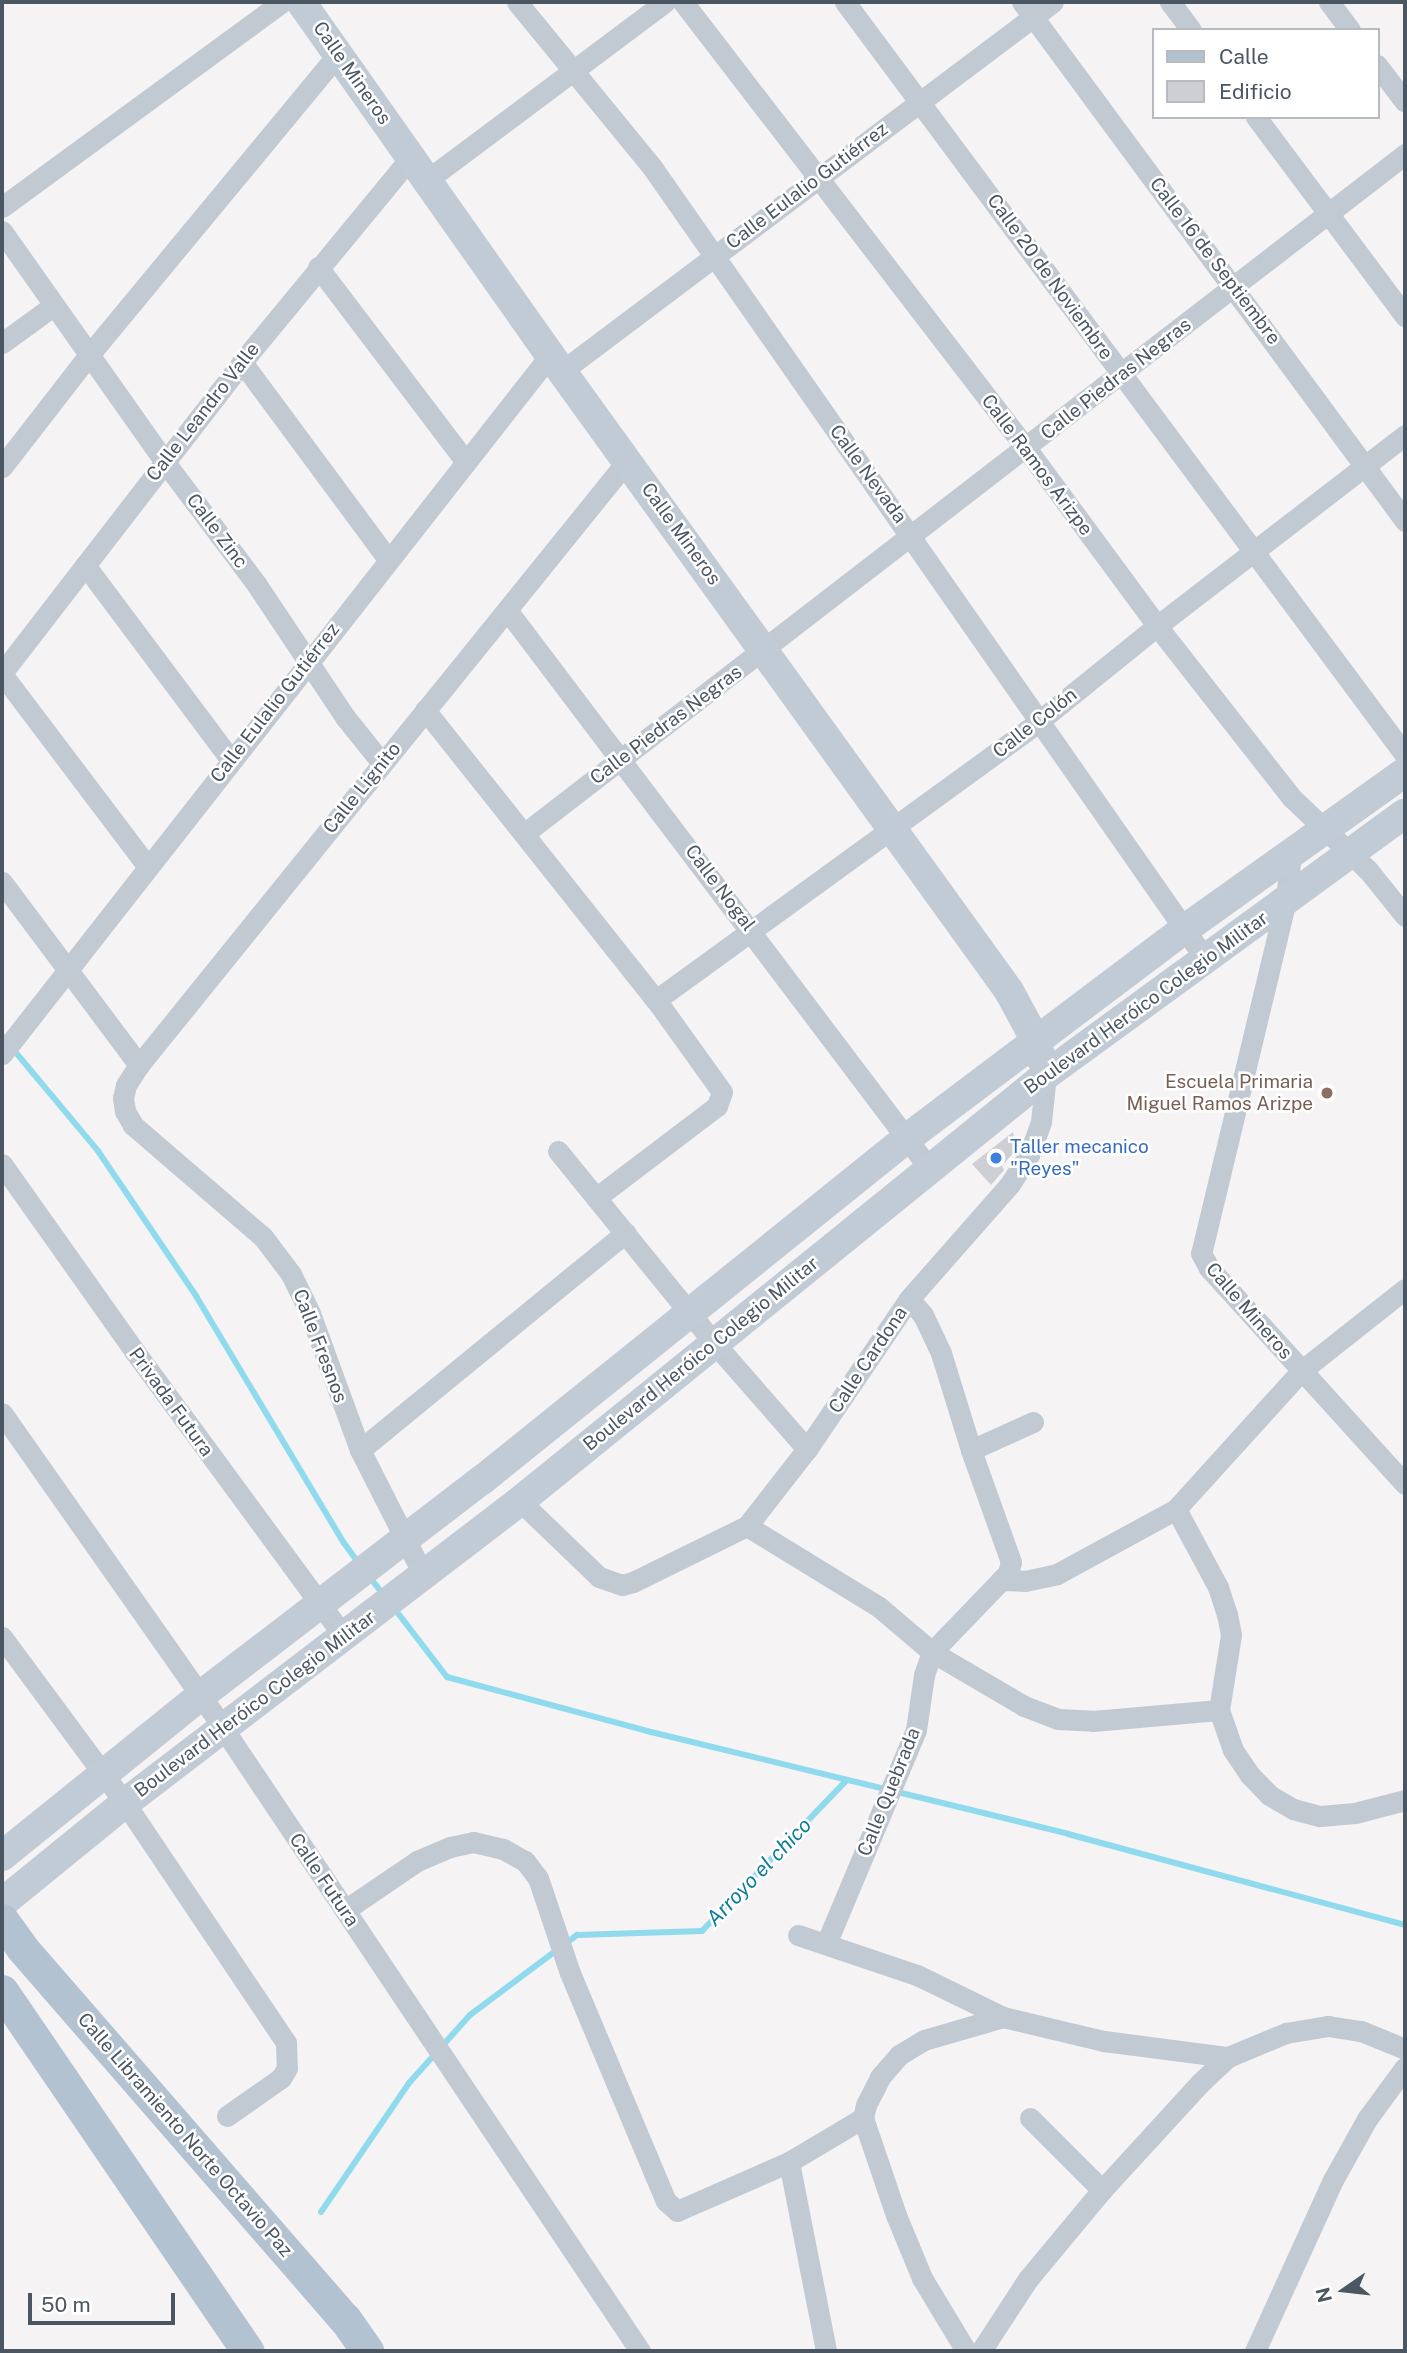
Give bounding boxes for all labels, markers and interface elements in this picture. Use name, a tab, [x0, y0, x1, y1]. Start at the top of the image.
street label: Calle Mineros	[308, 17, 396, 129]
legend	[1152, 28, 1379, 119]
text: Calle	[1219, 44, 1269, 69]
text: Edificio	[1219, 79, 1292, 104]
street label: Calle Eulalio Gutiérrez	[722, 118, 892, 254]
street label: Calle 16 de Septiembre	[1145, 173, 1285, 349]
street label: Calle 20 de Noviembre	[982, 190, 1118, 364]
street label: Calle Piedras Negras	[1036, 313, 1196, 445]
street label: Calle Leandro Valle	[142, 338, 264, 486]
street label: Calle Ramos Arizpe	[976, 390, 1098, 540]
street label: Calle Nevada	[825, 420, 911, 528]
street label: Calle Mineros	[636, 479, 726, 589]
street label: Calle Zinc	[182, 489, 252, 573]
street label: Calle Eulalio Gutiérrez	[206, 619, 344, 787]
street label: Calle Piedras Negras	[586, 660, 746, 790]
street label: Calle Colón	[988, 683, 1082, 763]
street label: Calle Lignito	[318, 738, 406, 838]
street label: Calle Nogal	[680, 840, 760, 936]
street label: Boulevard Heróico Colegio Militar	[1020, 907, 1272, 1099]
place label: Escuela Primaria Miguel Ramos Arizpe	[1126, 1071, 1313, 1115]
marker: Escuela Primaria Miguel Ramos Arizpe	[1319, 1085, 1335, 1101]
place label: Taller mecanico "Reyes"	[1010, 1136, 1149, 1180]
marker: Taller mecanico "Reyes"	[988, 1150, 1004, 1166]
street label: Boulevard Heróico Colegio Militar	[579, 1252, 823, 1456]
street label: Calle Mineros	[1201, 1258, 1297, 1364]
street label: Calle Fresnos	[288, 1286, 352, 1406]
street label: Calle Cardona	[824, 1302, 912, 1418]
street label: Privada Futura	[124, 1343, 218, 1461]
street label: Boulevard Heróico Colegio Militar	[130, 1606, 380, 1802]
street label: Calle Quebrada	[853, 1725, 925, 1859]
water label: Arroyo el chico	[701, 1812, 817, 1932]
street label: Calle Futura	[284, 1829, 364, 1931]
street label: Calle Libramiento Norte Octavio Paz	[73, 2008, 297, 2262]
north arrow	[1309, 2255, 1379, 2325]
scale bar	[32, 2280, 178, 2324]
text: N	[1311, 2285, 1336, 2305]
text: 50 m	[41, 2292, 91, 2317]

